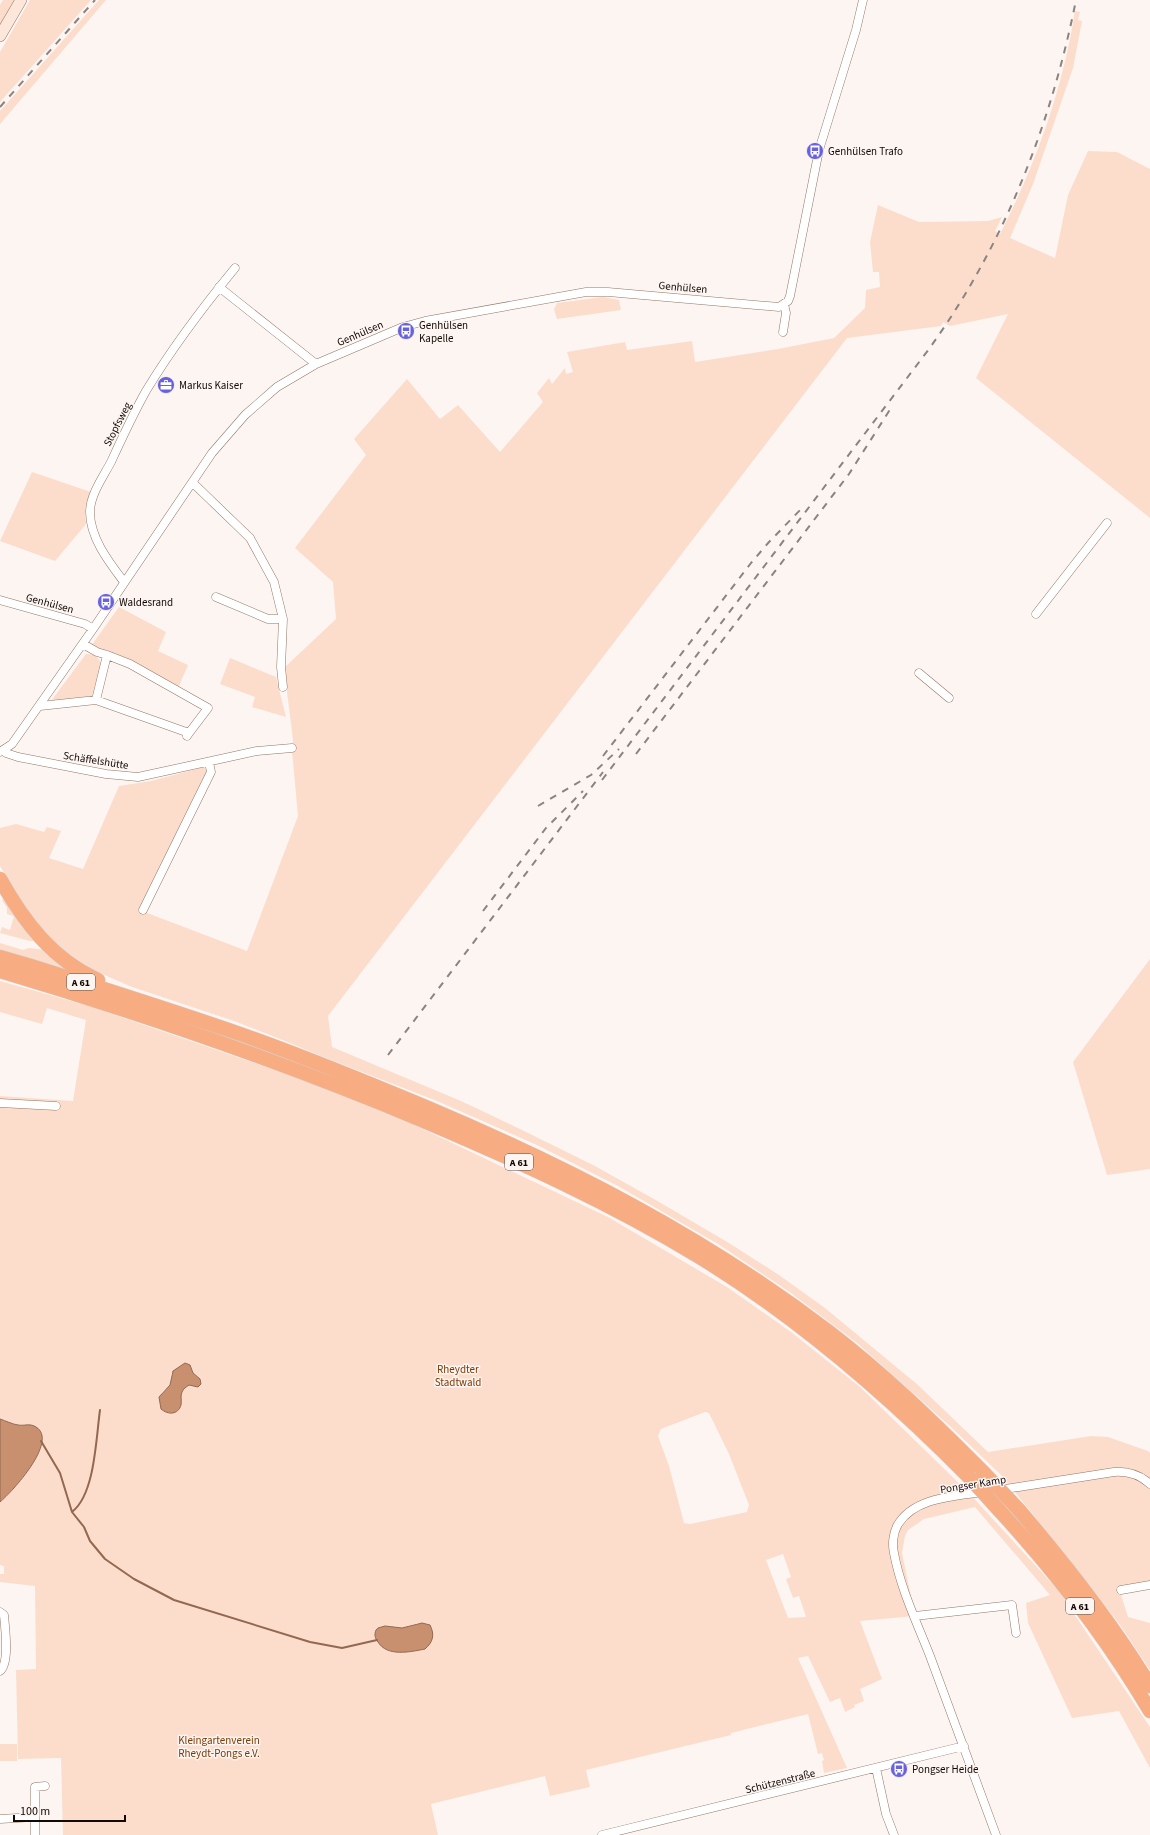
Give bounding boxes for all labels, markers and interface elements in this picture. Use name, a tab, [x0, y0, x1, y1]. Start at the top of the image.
bus stop icon: Genhülsen Trafo	[805, 141, 825, 161]
place label: Genhülsen Trafo	[828, 144, 903, 159]
street label: Genhülsen	[658, 278, 708, 297]
street label: Genhülsen	[335, 317, 386, 350]
place label: Genhülsen Kapelle	[419, 318, 468, 346]
bus stop icon: Genhülsen Kapelle	[396, 321, 416, 341]
office icon: Markus Kaiser	[156, 375, 176, 395]
place label: Markus Kaiser	[179, 378, 243, 393]
street label: Stopfsweg	[100, 399, 135, 449]
street label: Genhülsen	[24, 590, 76, 617]
bus stop icon: Waldesrand	[96, 592, 116, 612]
place label: Waldesrand	[119, 595, 173, 610]
street label: Schäffelshütte	[62, 748, 130, 773]
road number: A 61	[67, 974, 95, 990]
road number: A 61	[505, 1154, 533, 1170]
park label: Rheydter Stadtwald	[435, 1362, 481, 1390]
street label: Pongser Kamp	[939, 1472, 1007, 1497]
road number: A 61	[1066, 1598, 1094, 1614]
park label: Kleingartenverein Rheydt-Pongs e.V.	[178, 1733, 260, 1761]
bus stop icon: Pongser Heide	[889, 1759, 909, 1779]
place label: Pongser Heide	[912, 1762, 979, 1777]
street label: Schützenstraße	[744, 1765, 817, 1797]
scale bar	[14, 1797, 125, 1823]
text: 100 m	[20, 1803, 50, 1820]

